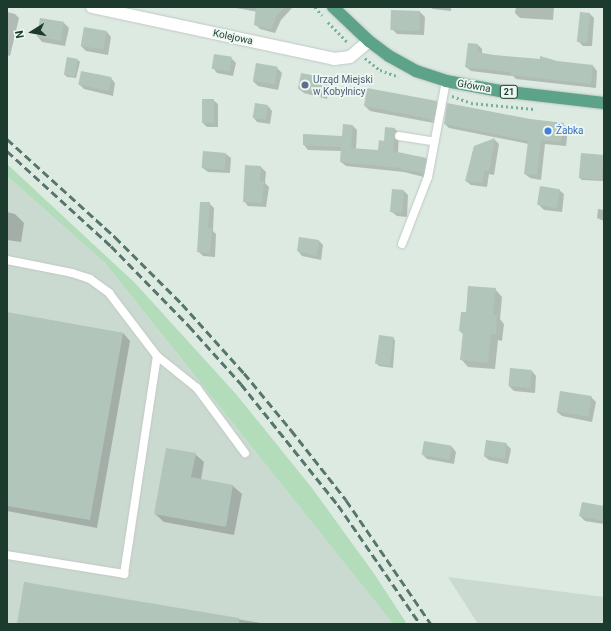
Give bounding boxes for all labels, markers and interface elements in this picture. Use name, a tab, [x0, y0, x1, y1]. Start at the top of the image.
north arrow	[12, 12, 52, 52]
street label: Kolejowa	[212, 27, 254, 47]
text: N	[13, 29, 27, 39]
place label: Urząd Miejski w Kobylnicy	[313, 73, 373, 96]
street label: Główna	[456, 77, 492, 95]
marker: Urząd Miejski w Kobylnicy	[300, 80, 310, 90]
road number: 21	[499, 85, 519, 99]
place label: Żabka	[556, 125, 584, 137]
marker: Żabka	[543, 126, 553, 136]

